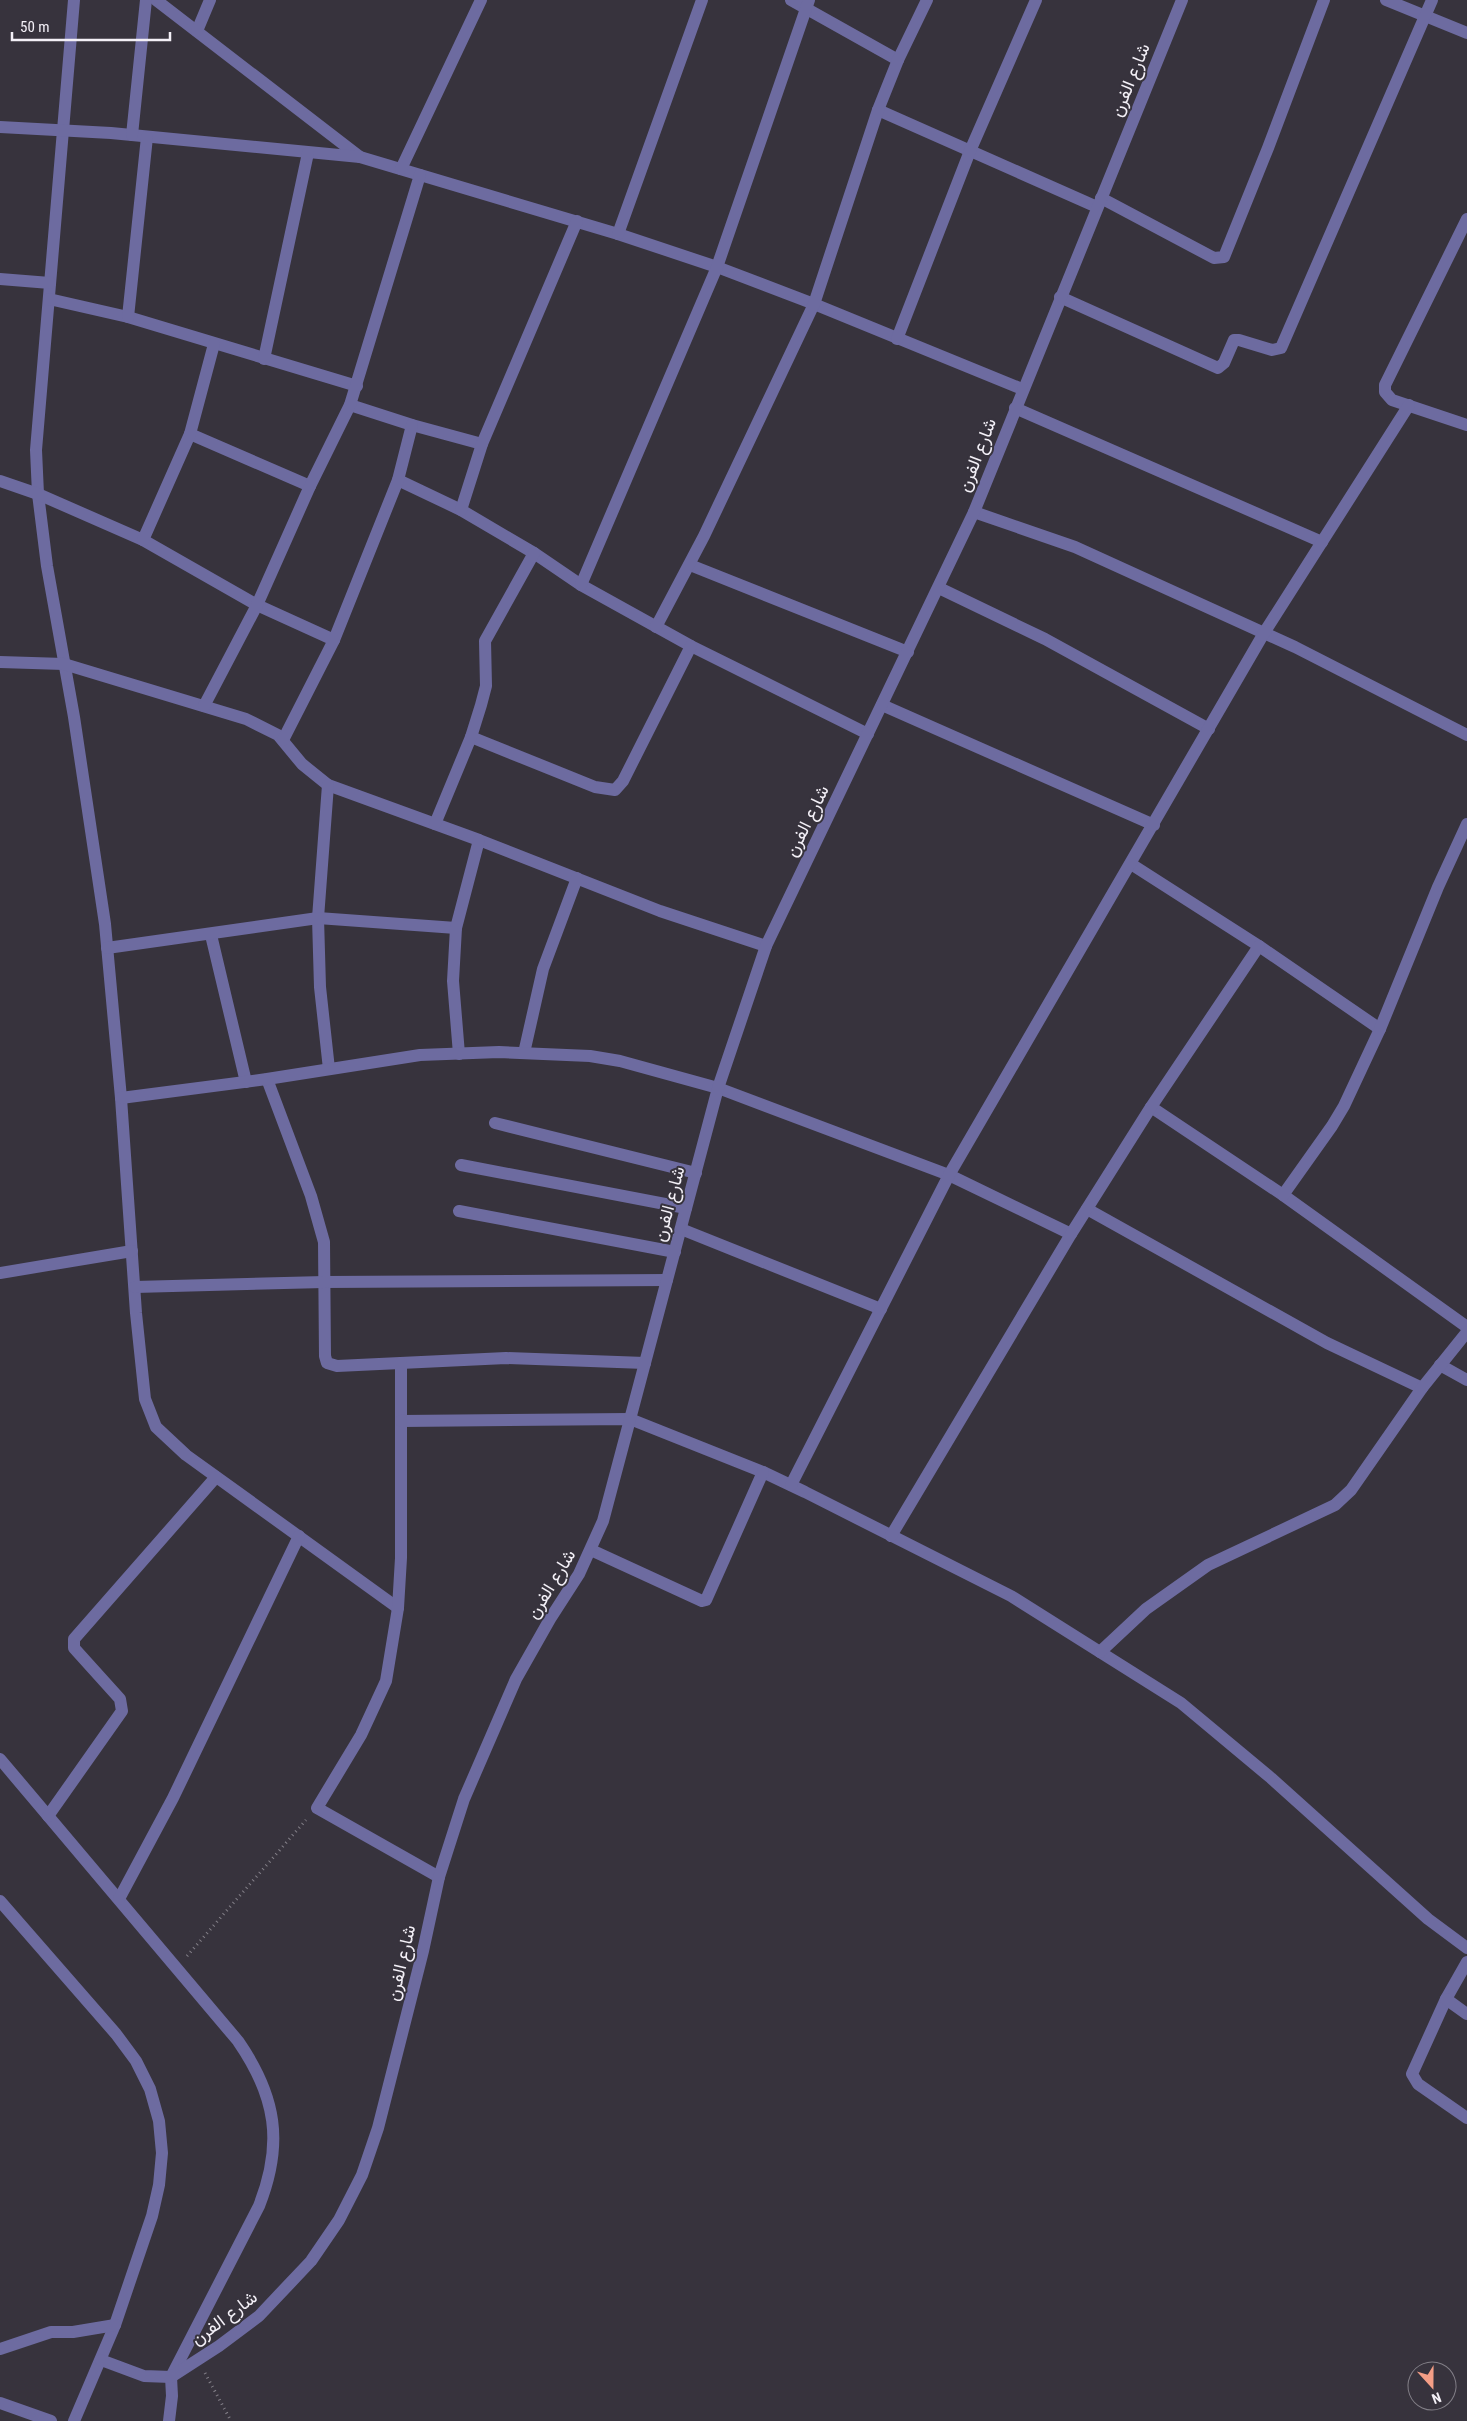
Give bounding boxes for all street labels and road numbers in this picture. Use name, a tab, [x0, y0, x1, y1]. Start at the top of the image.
street label: شارع الفرن	[1105, 40, 1156, 120]
street label: شارع الفرن	[953, 415, 1002, 495]
street label: شارع الفرن	[780, 781, 835, 861]
street label: شارع الفرن	[648, 1164, 691, 1244]
street label: شارع الفرن	[522, 1545, 581, 1623]
street label: شارع الفرن	[382, 1923, 421, 2003]
street label: شارع الفرن	[187, 2286, 262, 2351]

